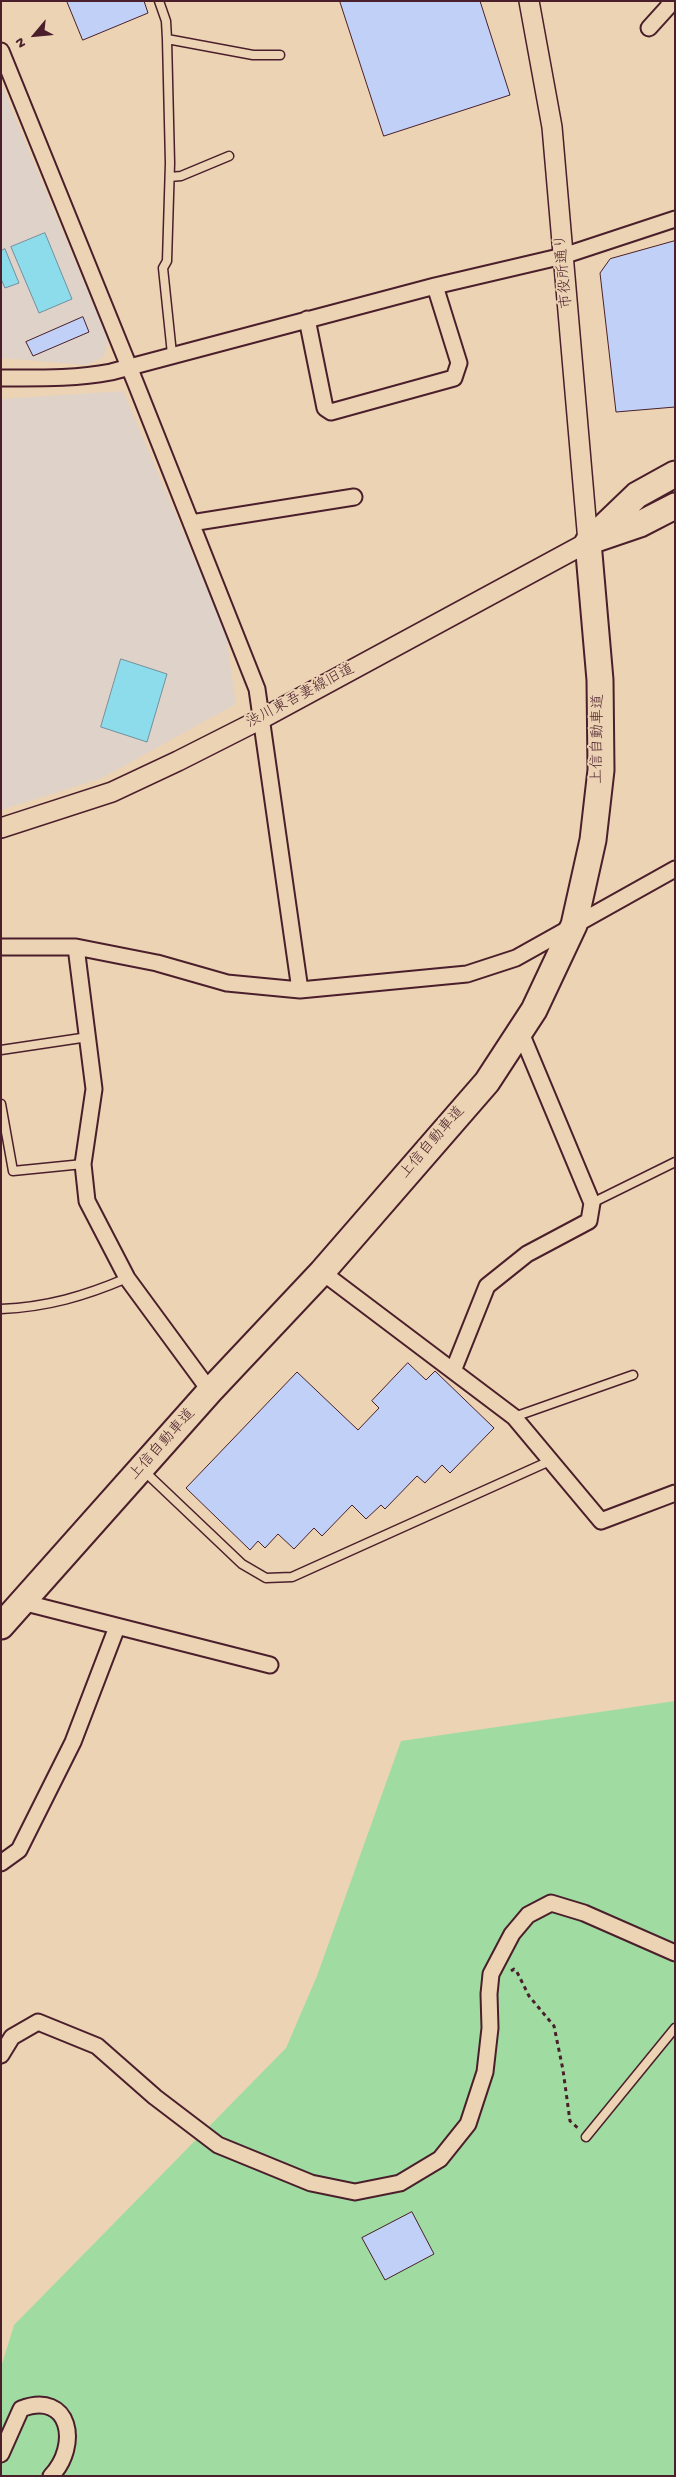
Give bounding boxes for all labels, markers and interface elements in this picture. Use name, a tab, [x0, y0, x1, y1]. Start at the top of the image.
north arrow	[10, 10, 60, 60]
text: N	[12, 34, 31, 50]
street label: 市役所通り	[553, 233, 577, 309]
street label: 渋川東吾妻線旧道	[244, 661, 358, 733]
street label: 上信自動車道	[589, 694, 609, 784]
street label: 上信自動車道	[397, 1103, 469, 1183]
street label: 上信自動車道	[126, 1406, 200, 1484]

